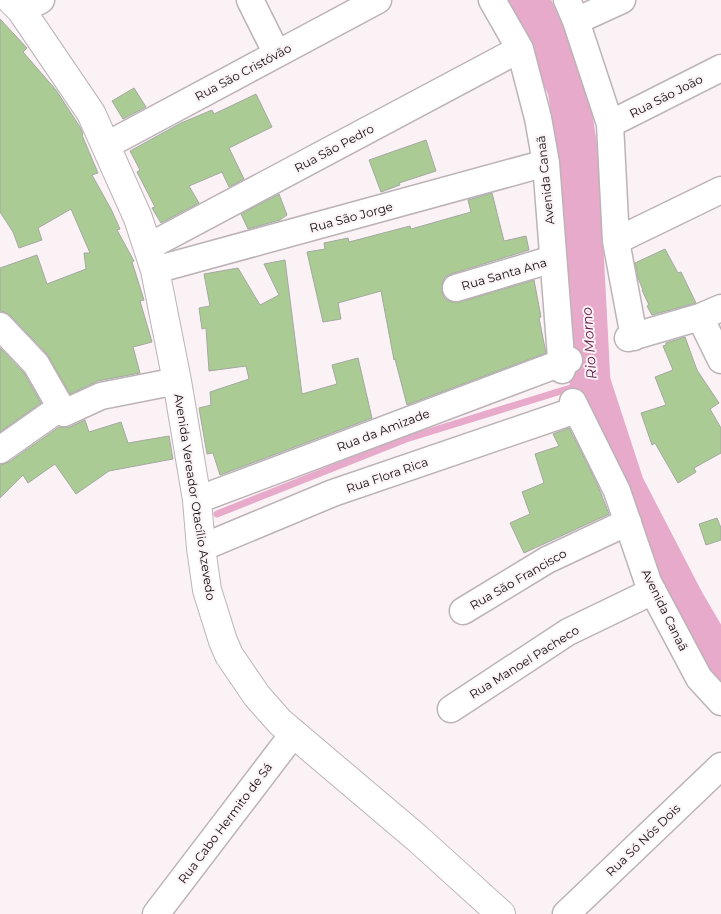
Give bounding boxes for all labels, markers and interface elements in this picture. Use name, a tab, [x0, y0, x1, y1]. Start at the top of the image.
street label: Rua São Cristóvão	[192, 40, 294, 104]
street label: Rua São João	[627, 71, 705, 121]
street label: Rua São Pedro	[292, 121, 376, 175]
street label: Avenida Canaã	[533, 135, 557, 225]
street label: Rua São Jorge	[308, 199, 394, 235]
street label: Rua Santa Ana	[460, 255, 548, 293]
water label: Rio Morno	[577, 306, 600, 380]
street label: Avenida Vereador Otacílio Azevedo	[171, 393, 219, 601]
street label: Rua da Amizade	[334, 405, 432, 455]
street label: Rua Flora Rica	[344, 454, 430, 496]
street label: Rua São Francisco	[467, 545, 569, 613]
street label: Avenida Canaã	[639, 567, 691, 653]
street label: Rua Manoel Pacheco	[466, 622, 582, 702]
street label: Rua Cabo Hermito de Sá	[175, 760, 275, 886]
street label: Rua Só Nós Dois	[603, 801, 683, 879]

